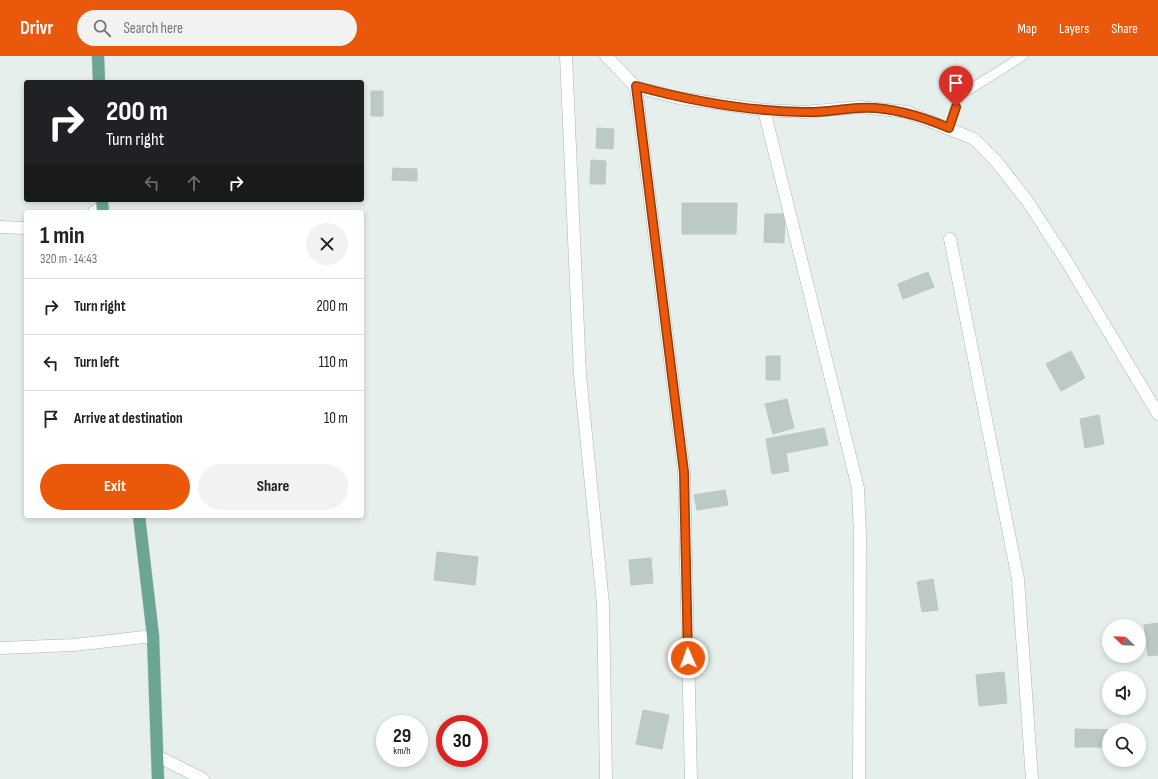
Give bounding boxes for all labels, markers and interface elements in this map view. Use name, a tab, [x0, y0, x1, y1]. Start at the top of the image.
search box	[77, 10, 357, 46]
text: Drivr	[20, 17, 53, 40]
icon: search	[91, 17, 113, 39]
text: Search here	[123, 19, 183, 38]
text: Map	[1017, 20, 1037, 37]
text: Layers	[1059, 20, 1089, 37]
text: Share	[1111, 20, 1138, 37]
pin	[939, 66, 973, 107]
icon: arrive	[945, 72, 967, 94]
text: 200 m	[106, 95, 168, 128]
icon: right	[40, 96, 92, 148]
text: Turn right	[106, 129, 164, 150]
icon: left	[141, 172, 163, 194]
icon: ahead	[183, 172, 205, 194]
icon: right	[225, 172, 247, 194]
text: 1 min	[40, 221, 85, 250]
button: close	[306, 223, 348, 265]
text: 320 m · 14:43	[40, 251, 97, 267]
icon: right	[40, 296, 62, 318]
text: Turn right	[74, 297, 126, 316]
text: 200 m	[316, 297, 348, 316]
icon: left	[40, 352, 62, 374]
text: Turn left	[74, 353, 119, 372]
text: 110 m	[319, 353, 348, 372]
icon: arrive	[40, 408, 62, 430]
text: Arrive at destination	[74, 409, 183, 428]
text: 10 m	[324, 409, 348, 428]
button: Exit	[40, 464, 190, 510]
button: Share	[198, 464, 348, 510]
north arrow	[1102, 619, 1146, 663]
map controls	[1102, 619, 1146, 767]
position arrow	[667, 637, 709, 679]
button: sound	[1102, 671, 1146, 715]
speed limit sign: 30	[436, 715, 488, 767]
button: search	[1102, 723, 1146, 767]
text: 29	[393, 724, 411, 748]
text: km/h	[393, 745, 411, 757]

